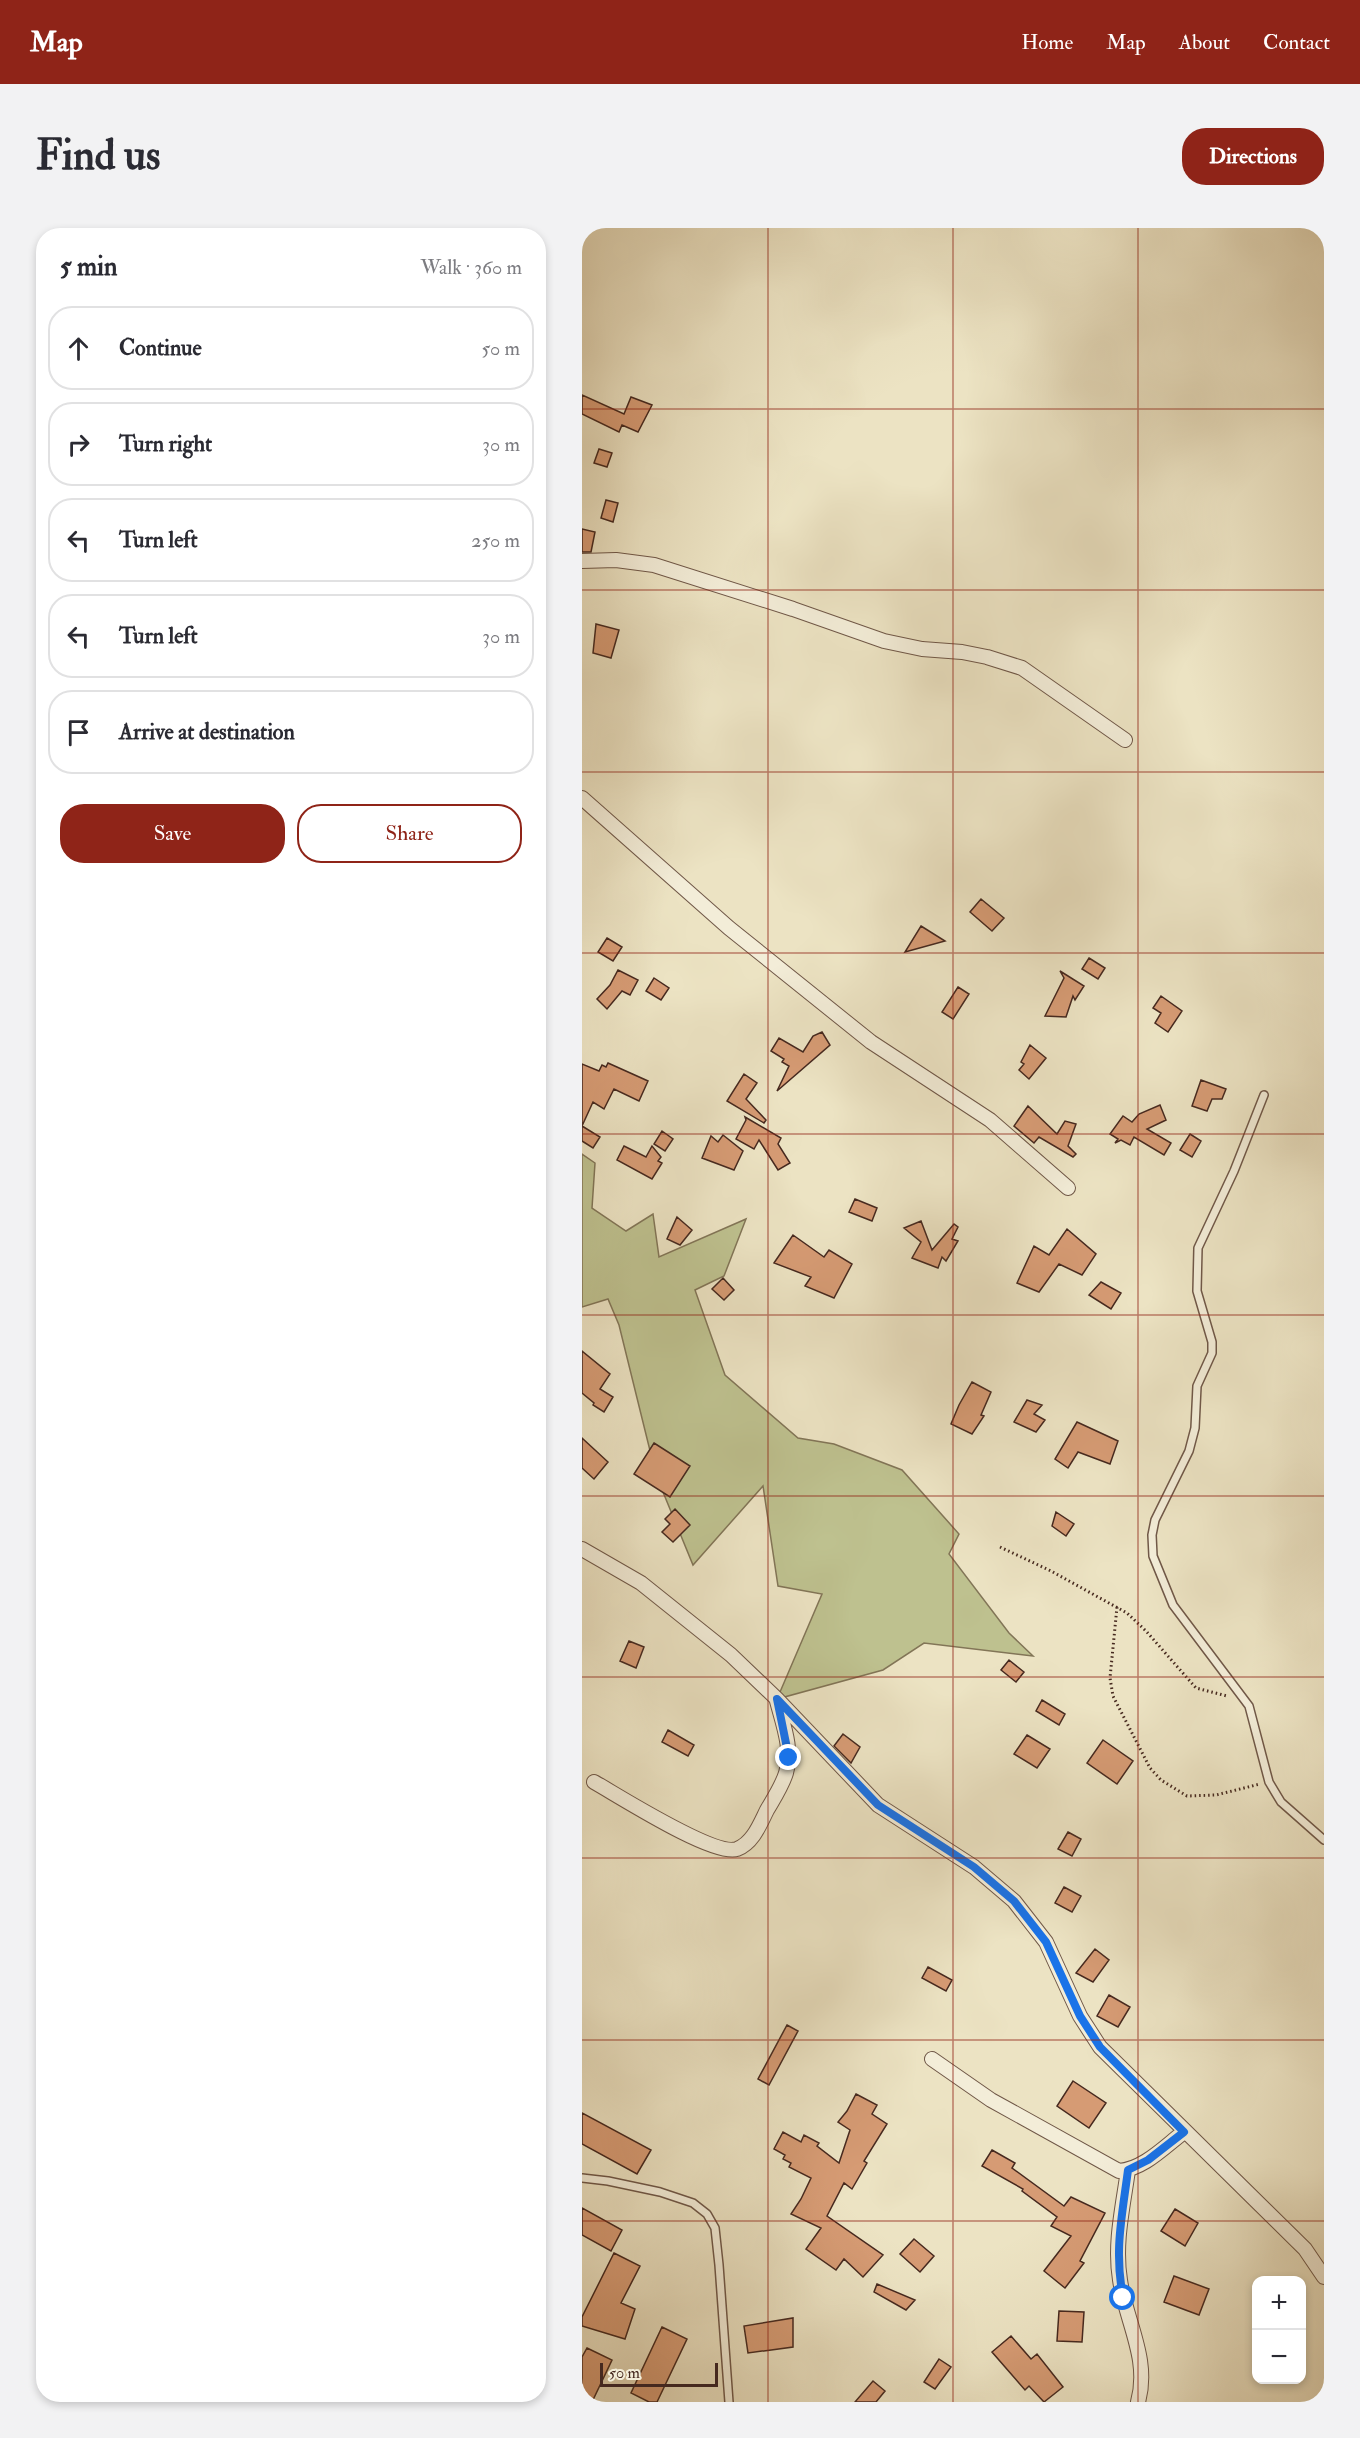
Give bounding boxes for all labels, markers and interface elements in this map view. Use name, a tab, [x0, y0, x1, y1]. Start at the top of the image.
text: Map	[30, 25, 83, 60]
text: Home	[1021, 29, 1073, 56]
text: Map	[1106, 29, 1146, 56]
text: About	[1179, 29, 1230, 56]
text: Contact	[1263, 29, 1330, 56]
button: Directions	[1182, 128, 1324, 185]
text: Find us	[36, 130, 160, 182]
text: 5 min	[60, 251, 117, 283]
text: Walk · 360 m	[420, 255, 522, 280]
icon: ahead	[62, 332, 95, 365]
text: Continue	[119, 334, 202, 362]
text: 50 m	[481, 336, 520, 361]
icon: right	[62, 428, 95, 461]
text: Turn right	[119, 430, 212, 458]
text: 30 m	[482, 432, 520, 457]
icon: left	[62, 524, 95, 557]
text: Turn left	[119, 526, 198, 554]
text: 250 m	[471, 528, 520, 553]
icon: left	[62, 620, 95, 653]
text: Turn left	[119, 622, 198, 650]
text: 30 m	[482, 624, 520, 649]
icon: arrive	[62, 716, 95, 749]
text: Arrive at destination	[119, 718, 295, 746]
button: Save	[60, 804, 285, 863]
button: Share	[297, 804, 522, 863]
route end	[775, 1744, 801, 1770]
map controls	[1252, 2276, 1306, 2384]
button: +	[1252, 2276, 1306, 2330]
route start	[1109, 2284, 1135, 2310]
button: −	[1252, 2330, 1306, 2384]
scale bar	[600, 2360, 718, 2388]
text: 50 m	[609, 2363, 640, 2383]

